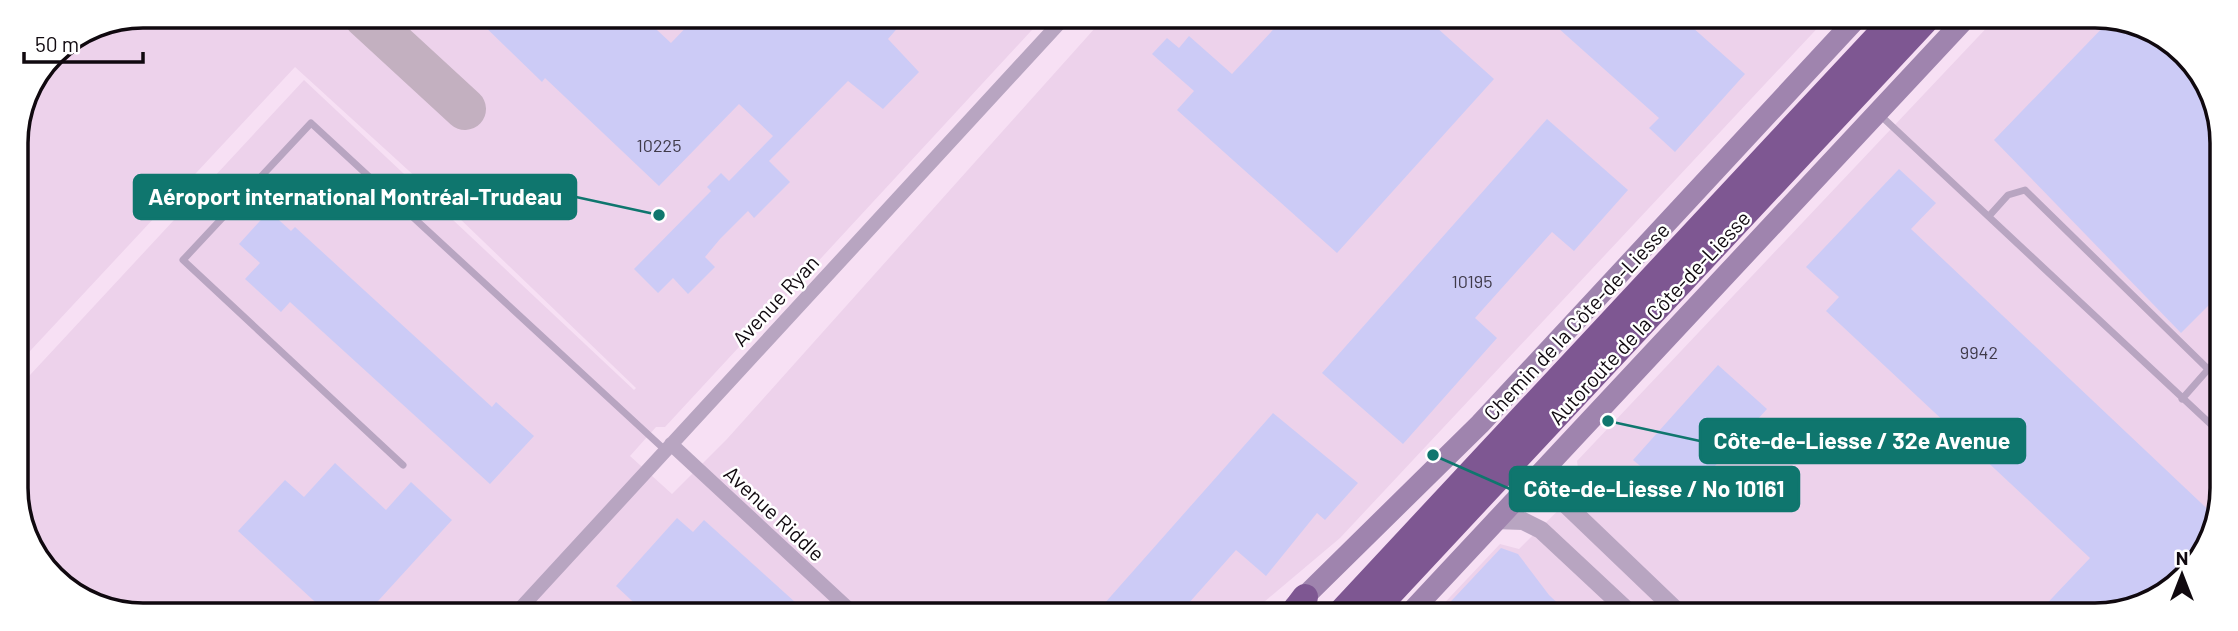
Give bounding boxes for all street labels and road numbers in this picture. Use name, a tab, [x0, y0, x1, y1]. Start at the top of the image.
street label: Autoroute de la Côte-de-Liesse	[1543, 205, 1755, 429]
street label: Chemin de la Côte-de-Liesse	[1478, 217, 1674, 425]
street label: Avenue Ryan	[727, 249, 823, 351]
street label: Avenue Riddle	[720, 460, 830, 566]

